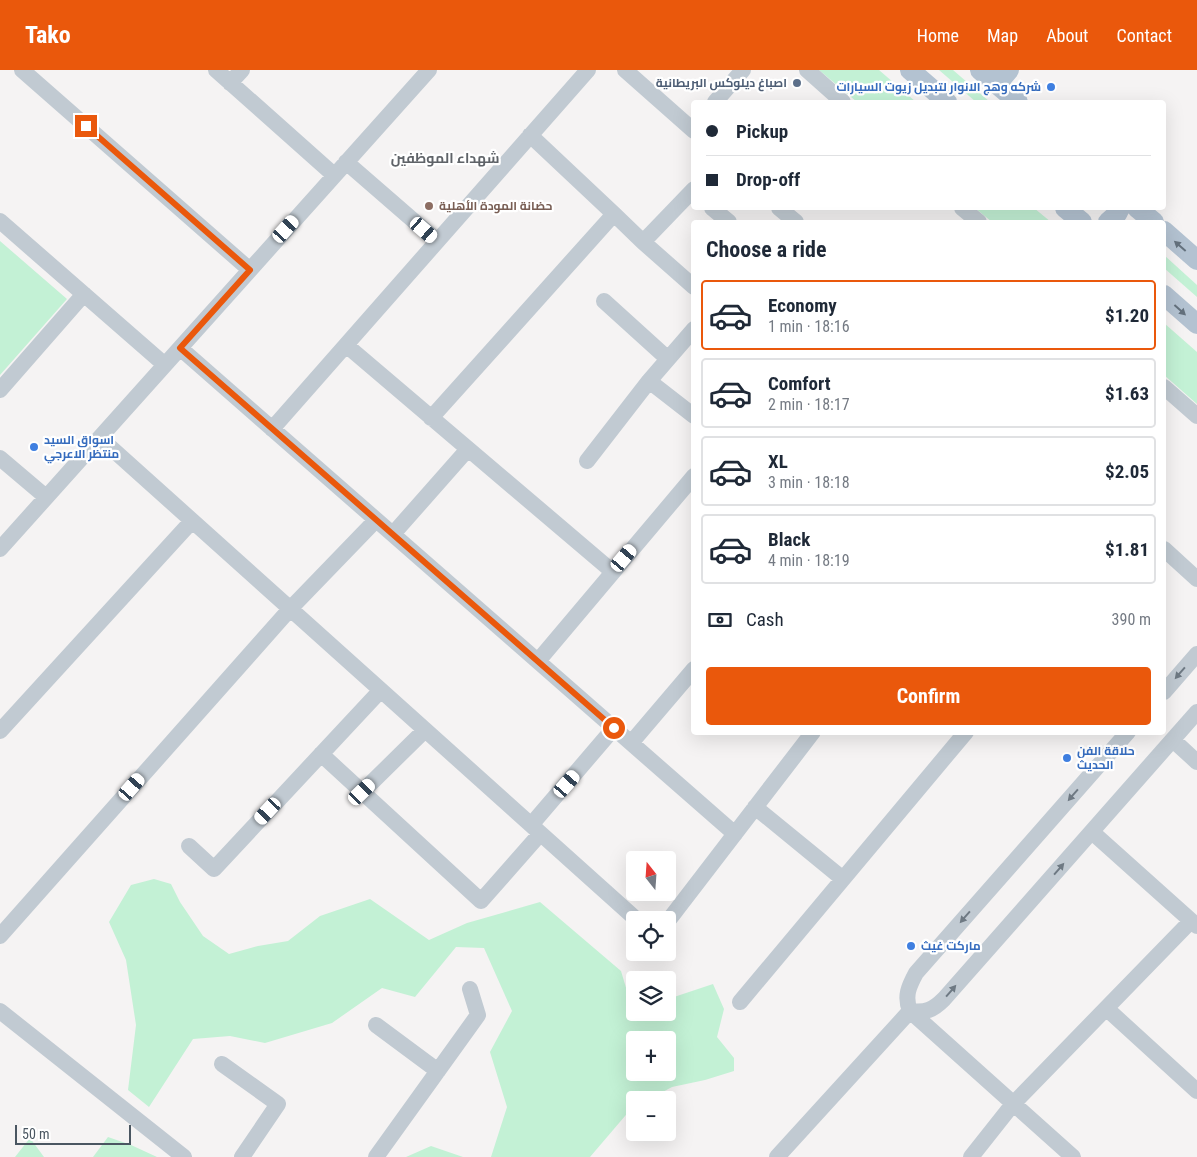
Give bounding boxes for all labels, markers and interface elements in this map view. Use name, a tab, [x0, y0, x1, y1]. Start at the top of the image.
text: Tako	[25, 21, 71, 49]
text: Home	[917, 25, 959, 46]
text: Map	[987, 25, 1018, 46]
text: About	[1046, 25, 1088, 46]
text: Contact	[1116, 25, 1172, 46]
place label: اصباغ ديلوكس البريطانية	[656, 76, 787, 92]
marker: اصباغ ديلوكس البريطانية	[791, 77, 803, 89]
place label: شركه وهج الانوار لتبديل زيوت السيارات	[836, 80, 1041, 96]
marker: شركه وهج الانوار لتبديل زيوت السيارات	[1045, 81, 1057, 93]
route end	[75, 115, 97, 137]
text: Pickup	[736, 120, 788, 143]
district label: شهداء الموظفين	[391, 150, 499, 167]
text: Drop-off	[736, 168, 800, 191]
place label: حضانة المودة الأهلية	[439, 199, 553, 214]
marker: حضانة المودة الأهلية	[423, 200, 435, 212]
car	[270, 213, 301, 245]
car	[407, 214, 440, 246]
text: Choose a ride	[706, 237, 827, 262]
one-way arrow	[1174, 240, 1187, 251]
icon: car	[708, 293, 753, 338]
text: Economy	[768, 294, 837, 317]
text: $1.20	[1105, 304, 1149, 327]
one-way arrow	[1174, 304, 1187, 315]
text: 1 min · 18:16	[768, 317, 850, 336]
icon: car	[708, 371, 753, 416]
text: Comfort	[768, 372, 831, 395]
text: $1.63	[1105, 382, 1149, 405]
text: 2 min · 18:17	[768, 395, 850, 414]
place label: اسواق السيد منتظر الاعرجي	[44, 433, 119, 464]
marker: اسواق السيد منتظر الاعرجي	[28, 441, 40, 453]
icon: car	[708, 449, 753, 494]
text: XL	[768, 450, 788, 473]
text: $2.05	[1105, 460, 1149, 483]
text: 3 min · 18:18	[768, 473, 850, 492]
icon: car	[708, 527, 753, 572]
text: Black	[768, 528, 810, 551]
text: $1.81	[1105, 538, 1149, 561]
car	[608, 542, 639, 574]
text: 4 min · 18:19	[768, 551, 850, 570]
icon: cash	[706, 606, 734, 634]
text: Cash	[746, 608, 784, 631]
text: 390 m	[1112, 610, 1151, 629]
button: Confirm	[706, 667, 1151, 725]
one-way arrow	[1175, 667, 1186, 680]
route start	[603, 717, 625, 739]
place label: حلاقة الفن الحديث	[1077, 744, 1135, 772]
marker: حلاقة الفن الحديث	[1061, 752, 1073, 764]
car	[551, 768, 582, 800]
car	[116, 771, 147, 803]
car	[345, 776, 378, 808]
one-way arrow	[1067, 789, 1078, 802]
car	[252, 795, 283, 827]
north arrow	[626, 851, 676, 901]
map controls	[626, 851, 676, 1141]
one-way arrow	[1053, 864, 1065, 876]
button: locate	[626, 911, 676, 961]
one-way arrow	[959, 911, 971, 923]
place label: ماركت غيث	[921, 939, 981, 954]
marker: ماركت غيث	[905, 940, 917, 952]
button: layers	[626, 971, 676, 1021]
one-way arrow	[946, 985, 957, 998]
button: +	[626, 1031, 676, 1081]
button: −	[626, 1091, 676, 1141]
scale bar	[15, 1122, 131, 1145]
text: 50 m	[22, 1126, 50, 1142]

